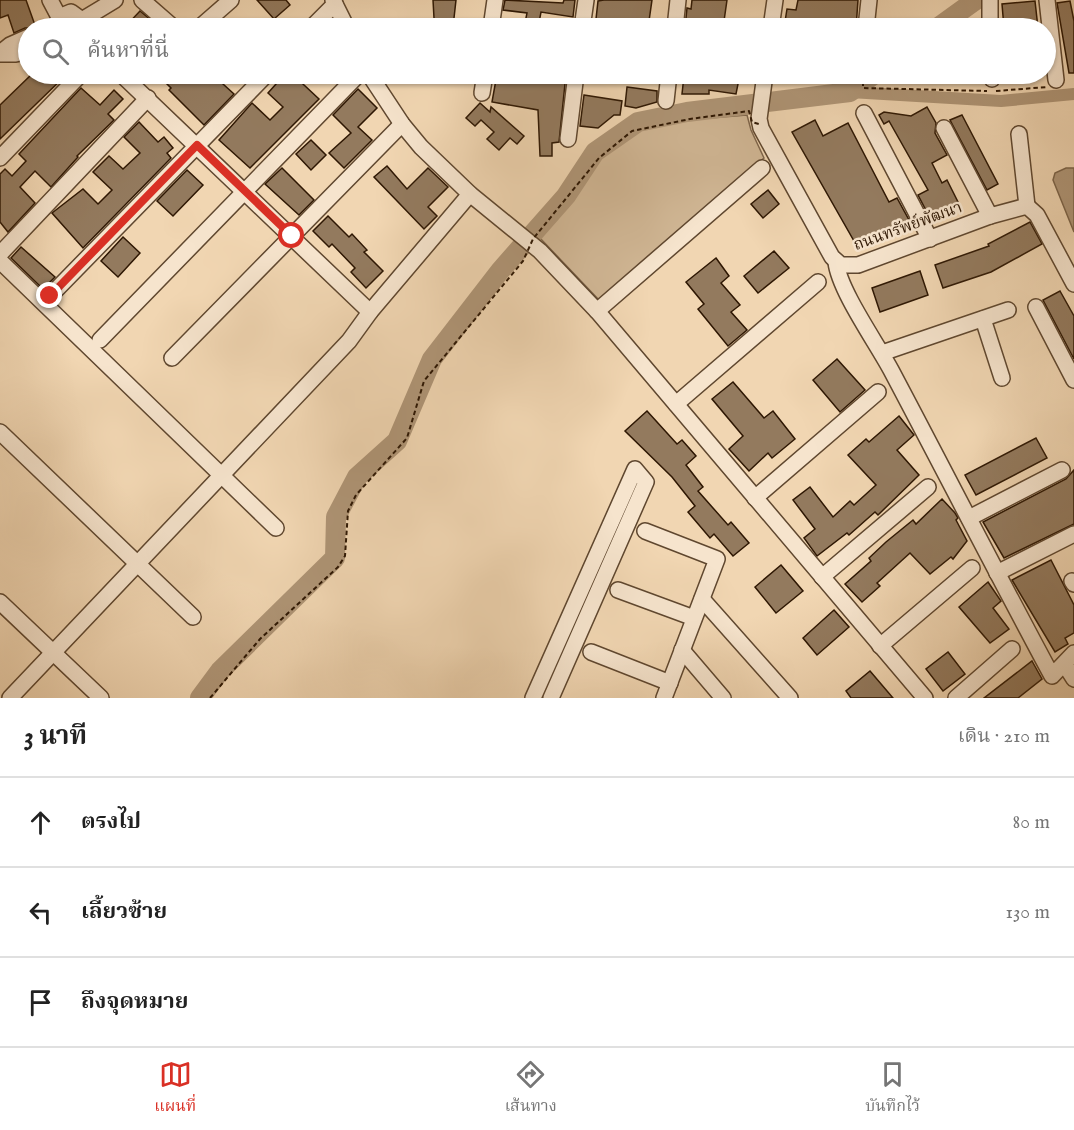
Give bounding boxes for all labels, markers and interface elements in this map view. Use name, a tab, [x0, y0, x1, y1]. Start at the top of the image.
search box	[18, 18, 1056, 84]
icon: search	[39, 35, 72, 68]
text: ค้นหาที่นี่	[87, 37, 169, 65]
street label: ถนนทรัพย์พัฒนา	[851, 197, 965, 256]
route start	[278, 222, 304, 248]
route end	[36, 282, 62, 308]
text: 3 นาที	[24, 720, 87, 753]
text: เดิน · 210 m	[958, 724, 1050, 749]
icon: ahead	[24, 806, 57, 839]
text: ตรงไป	[81, 808, 141, 836]
text: 80 m	[1013, 810, 1050, 835]
icon: left	[24, 896, 57, 929]
text: เลี้ยวซ้าย	[81, 898, 167, 926]
text: 130 m	[1005, 900, 1050, 925]
icon: arrive	[24, 986, 57, 1019]
text: ถึงจุดหมาย	[81, 988, 188, 1016]
tab: แผนที่	[154, 1058, 196, 1120]
tab: เส้นทาง	[505, 1058, 557, 1120]
tab: บันทึกไว้	[865, 1058, 920, 1120]

